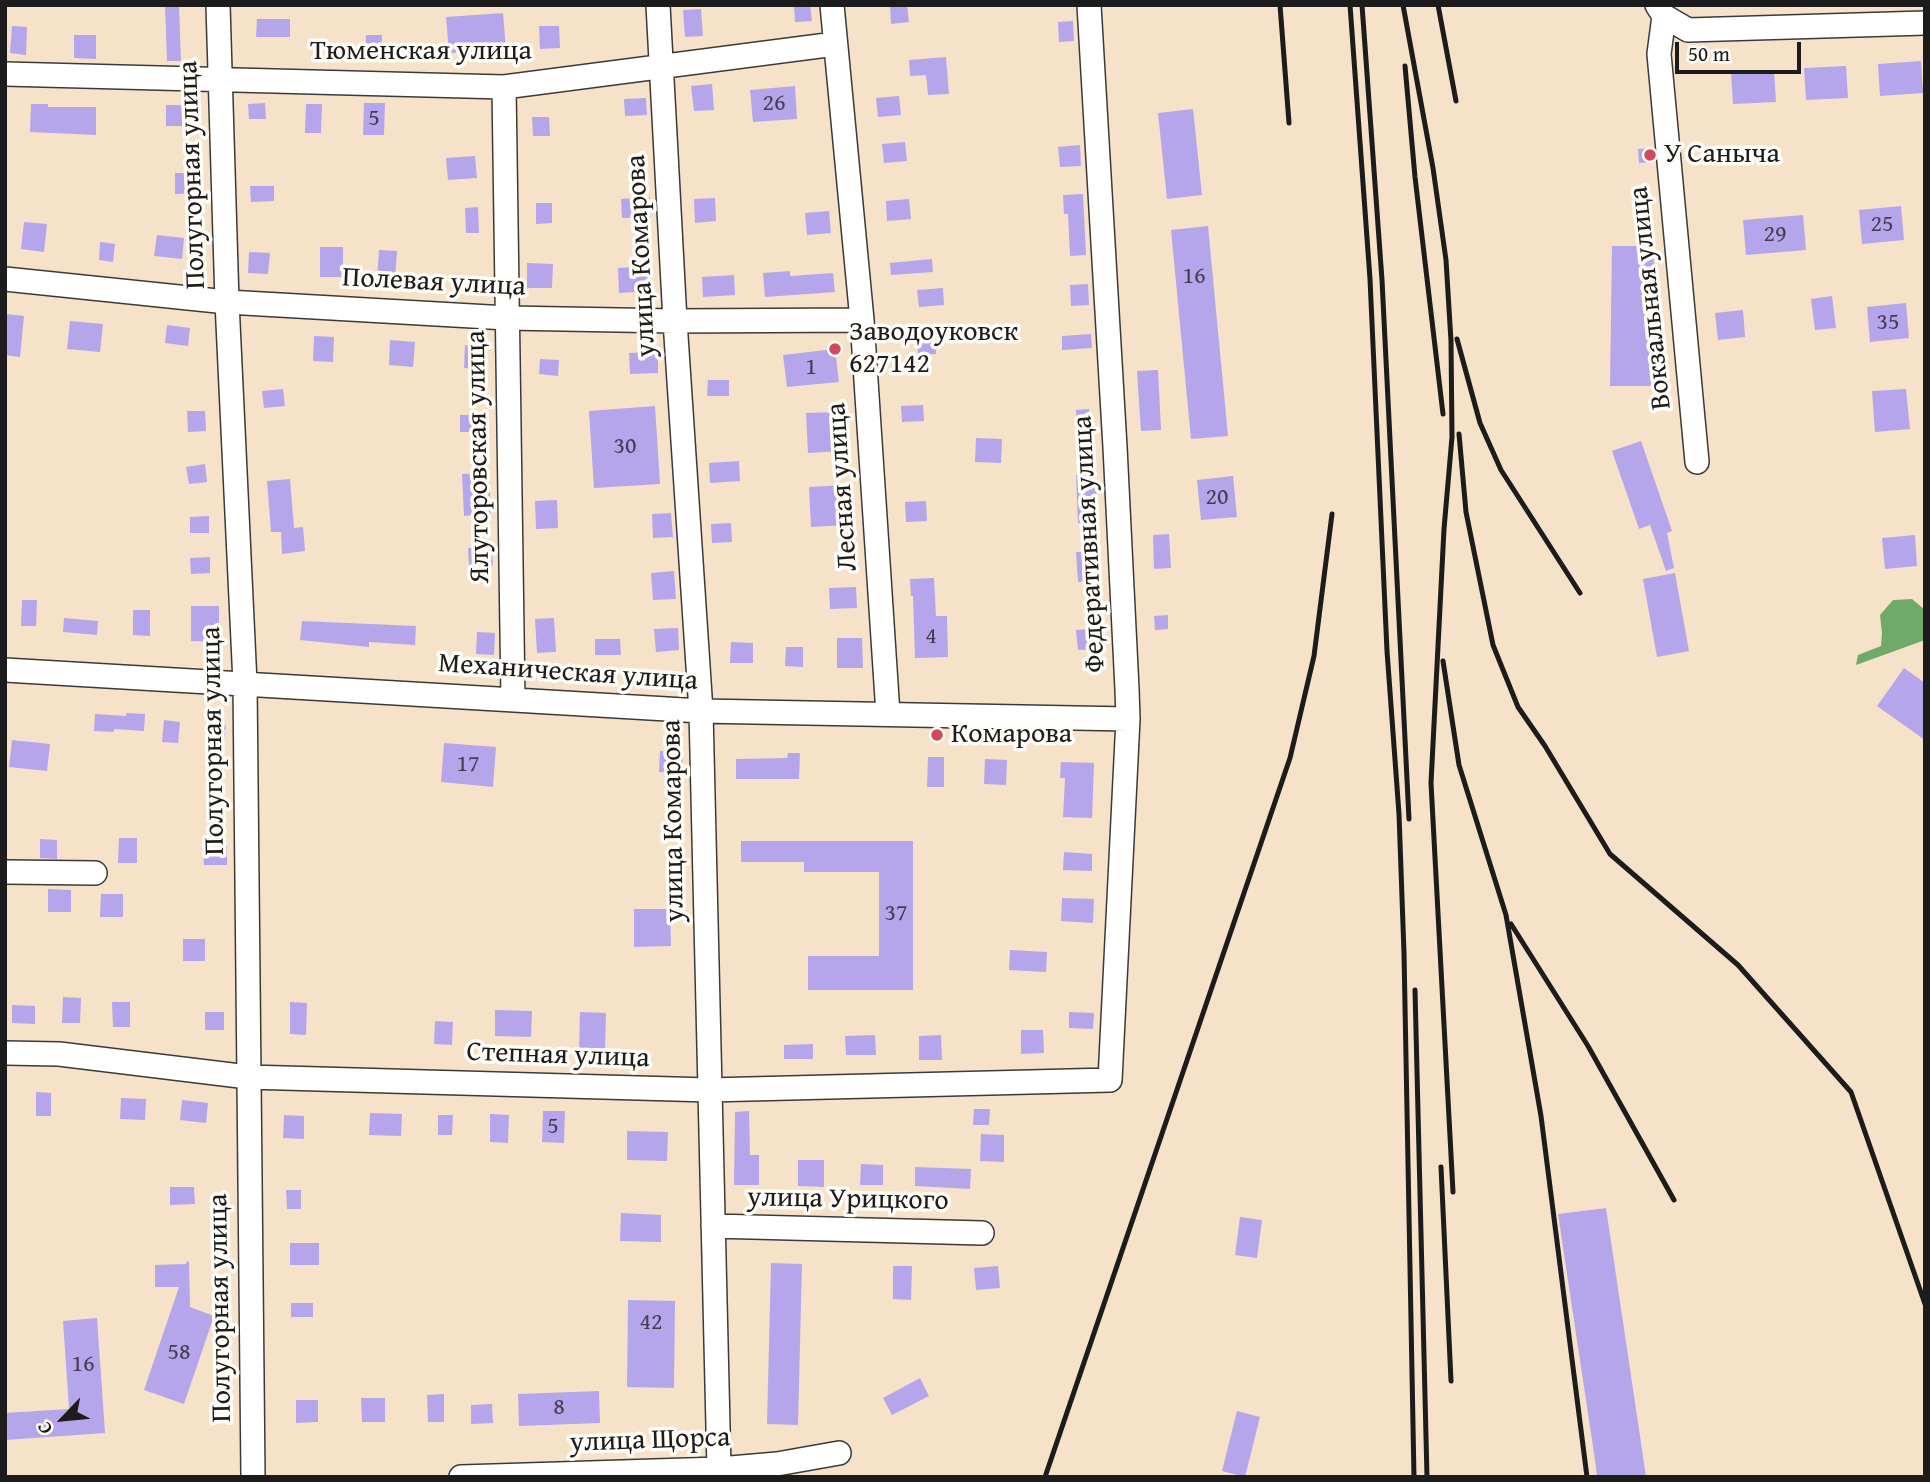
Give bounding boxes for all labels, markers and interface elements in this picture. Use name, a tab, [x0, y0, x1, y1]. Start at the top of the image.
scale bar	[1678, 28, 1804, 72]
street label: Тюменская улица	[310, 35, 532, 69]
text: 50 m	[1688, 38, 1730, 69]
street label: Полугорная улица	[172, 60, 214, 290]
house number: 26	[762, 90, 786, 118]
house number: 5	[368, 105, 380, 133]
place label: У Саныча	[1664, 138, 1780, 172]
marker: У Саныча	[1642, 147, 1658, 163]
street label: улица Комарова	[620, 154, 664, 358]
street label: Вокзальная улица	[1623, 185, 1679, 411]
house number: 25	[1870, 211, 1894, 239]
house number: 29	[1763, 221, 1787, 249]
street label: Полевая улица	[341, 261, 527, 305]
house number: 16	[1182, 263, 1206, 291]
house number: 35	[1876, 309, 1900, 337]
place label: Заводоуковск 627142	[849, 316, 1018, 382]
street label: Ялуторовская улица	[460, 330, 498, 584]
marker: Заводоуковск 627142	[827, 341, 843, 357]
house number: 1	[805, 354, 817, 382]
street label: Лесная улица	[820, 402, 866, 572]
street label: Федеративная улица	[1066, 415, 1114, 673]
house number: 30	[613, 433, 637, 461]
house number: 20	[1205, 484, 1229, 512]
house number: 4	[925, 623, 937, 651]
street label: Полугорная улица	[195, 626, 233, 856]
street label: Механическая улица	[437, 647, 699, 699]
place label: Комарова	[951, 718, 1072, 752]
street label: улица Комарова	[655, 719, 693, 923]
marker: Комарова	[929, 727, 945, 743]
house number: 17	[456, 751, 480, 779]
house number: 37	[884, 900, 908, 928]
street label: Степная улица	[466, 1036, 650, 1076]
house number: 5	[547, 1113, 559, 1141]
street label: улица Урицкого	[747, 1181, 949, 1219]
street label: Полугорная улица	[202, 1193, 240, 1423]
house number: 42	[639, 1309, 663, 1337]
house number: 58	[167, 1339, 191, 1367]
house number: 16	[71, 1351, 95, 1379]
north arrow	[28, 1384, 98, 1454]
house number: 8	[553, 1394, 565, 1422]
text: С	[29, 1417, 59, 1439]
street label: улица Щорса	[569, 1421, 731, 1461]

